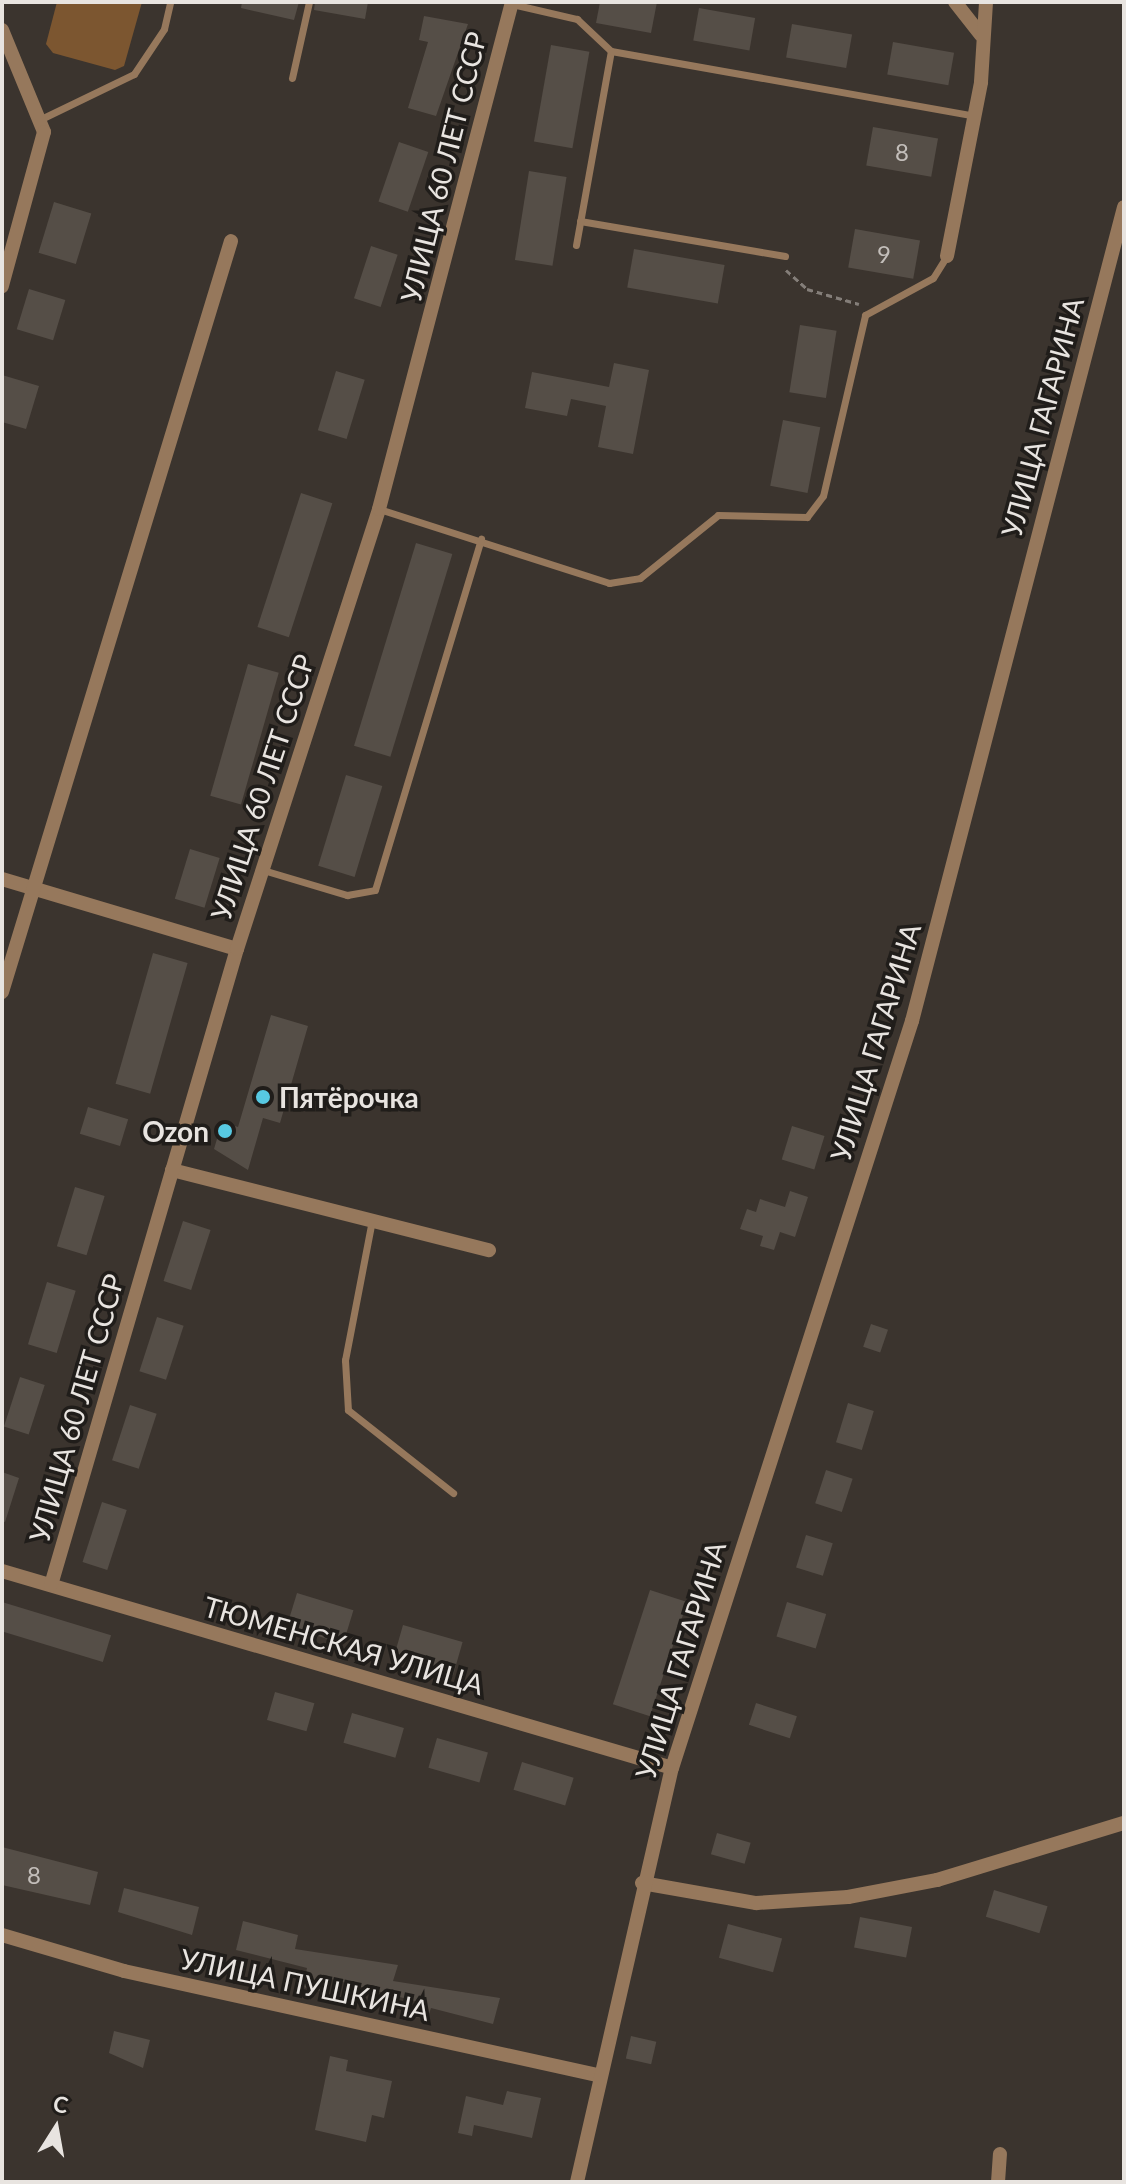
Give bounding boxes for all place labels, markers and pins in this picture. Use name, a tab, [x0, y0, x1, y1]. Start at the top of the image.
place label: Пятёрочка	[279, 1080, 419, 1114]
marker: Пятёрочка	[254, 1088, 272, 1106]
place label: Ozon	[142, 1114, 209, 1148]
marker: Ozon	[216, 1122, 234, 1140]

